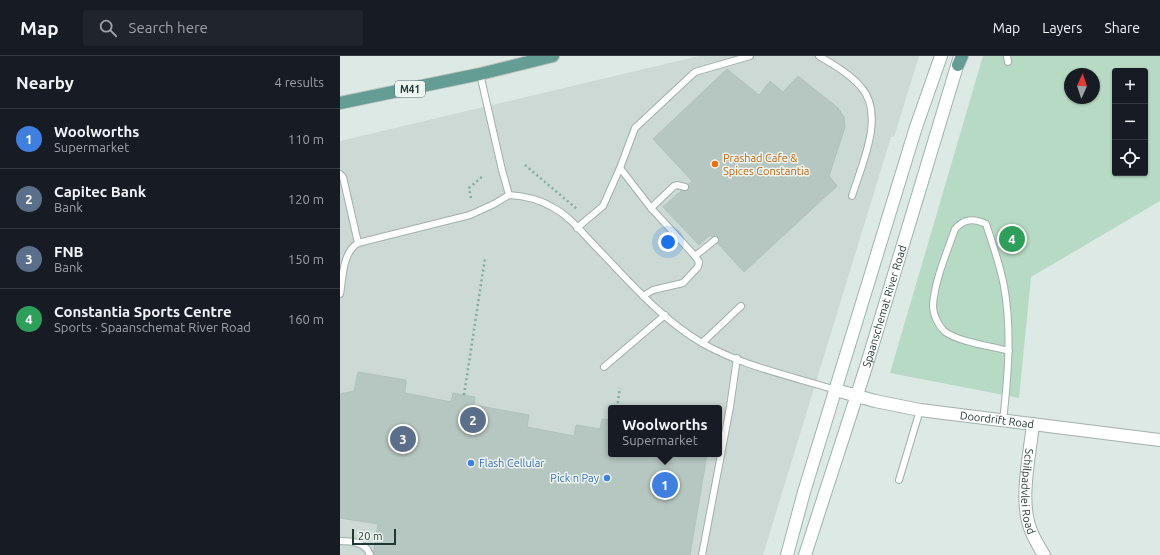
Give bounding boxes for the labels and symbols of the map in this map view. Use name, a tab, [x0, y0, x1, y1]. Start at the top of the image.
north arrow	[1064, 68, 1100, 104]
road number: M41	[395, 81, 425, 97]
place label: Prashad Cafe & Spices Constantia	[723, 152, 809, 177]
marker: Prashad Cafe & Spices Constantia	[710, 159, 720, 169]
pin: 4	[999, 224, 1025, 254]
your location	[658, 232, 678, 252]
street label: Spaanschemat River Road	[860, 244, 908, 369]
pin: 2	[460, 405, 486, 435]
street label: Doordrift Road	[959, 409, 1035, 430]
pin: 3	[390, 424, 416, 454]
street label: Schilpadvlei Road	[1019, 448, 1038, 536]
place label: Flash Cellular	[479, 457, 545, 469]
marker: Flash Cellular	[466, 458, 476, 468]
pin: 1	[652, 470, 678, 500]
place label: Pick n Pay	[550, 472, 600, 484]
marker: Pick n Pay	[602, 473, 612, 483]
scale bar	[352, 527, 396, 546]

